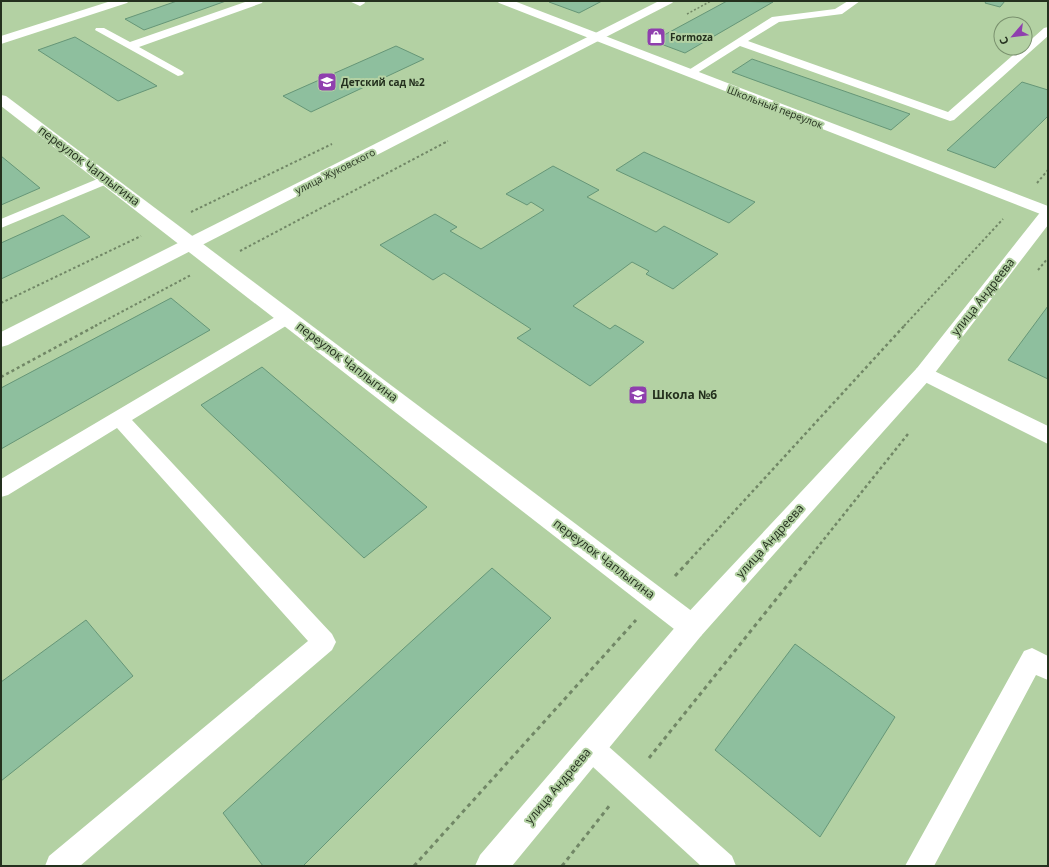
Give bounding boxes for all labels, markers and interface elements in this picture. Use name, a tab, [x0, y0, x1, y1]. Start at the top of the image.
north arrow	[993, 16, 1033, 56]
shop icon: Formoza	[645, 26, 667, 48]
place label: Formoza	[670, 30, 713, 44]
text: С	[995, 34, 1012, 48]
school or university icon: Детский сад №2	[316, 71, 338, 93]
place label: Детский сад №2	[341, 75, 425, 89]
street label: Школьный переулок	[725, 82, 826, 132]
street label: переулок Чаплыгина	[35, 122, 144, 209]
street label: улица Жуковского	[293, 145, 377, 197]
street label: улица Андреева	[947, 254, 1018, 339]
street label: переулок Чаплыгина	[293, 318, 402, 405]
school or university icon: Школа №6	[627, 384, 649, 406]
place label: Школа №6	[652, 386, 717, 403]
street label: улица Андреева	[732, 500, 807, 581]
street label: переулок Чаплыгина	[550, 515, 659, 602]
street label: улица Андреева	[521, 744, 594, 827]

